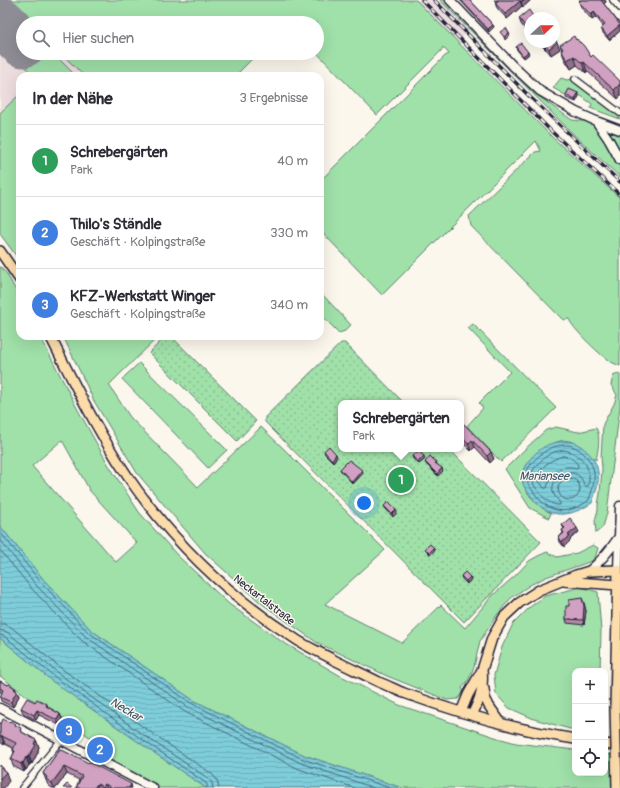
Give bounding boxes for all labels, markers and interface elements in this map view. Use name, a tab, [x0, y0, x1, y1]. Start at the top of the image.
north arrow	[524, 12, 560, 48]
search box	[16, 16, 324, 60]
icon: search	[30, 27, 52, 49]
text: Hier suchen	[62, 29, 134, 48]
text: In der Nähe	[32, 88, 113, 109]
text: 3 Ergebnisse	[239, 90, 308, 106]
text: Schrebergärten	[70, 143, 168, 162]
text: 1	[42, 153, 48, 169]
text: 40 m	[277, 153, 308, 169]
text: Park	[70, 162, 93, 178]
text: Thilo's Ständle	[70, 215, 161, 234]
text: 2	[41, 225, 49, 241]
text: 330 m	[270, 225, 308, 241]
text: Geschäft · Kolpingstraße	[70, 234, 205, 250]
text: KFZ-Werkstatt Winger	[70, 287, 215, 306]
text: 3	[41, 297, 49, 313]
text: 340 m	[270, 297, 308, 313]
text: Geschäft · Kolpingstraße	[70, 306, 205, 322]
popup	[338, 400, 464, 452]
text: Schrebergärten	[352, 409, 450, 428]
text: Park	[352, 428, 375, 444]
pin: 1	[388, 465, 414, 495]
water label: Mariansee	[519, 469, 570, 484]
your location	[354, 493, 374, 513]
street label: Neckartalstraße	[231, 572, 298, 628]
map controls	[572, 668, 608, 776]
button: +	[572, 668, 608, 704]
water label: Neckar	[107, 695, 146, 726]
button: −	[572, 704, 608, 740]
pin: 3	[56, 716, 82, 746]
pin: 2	[87, 735, 113, 765]
button: locate	[572, 740, 608, 776]

